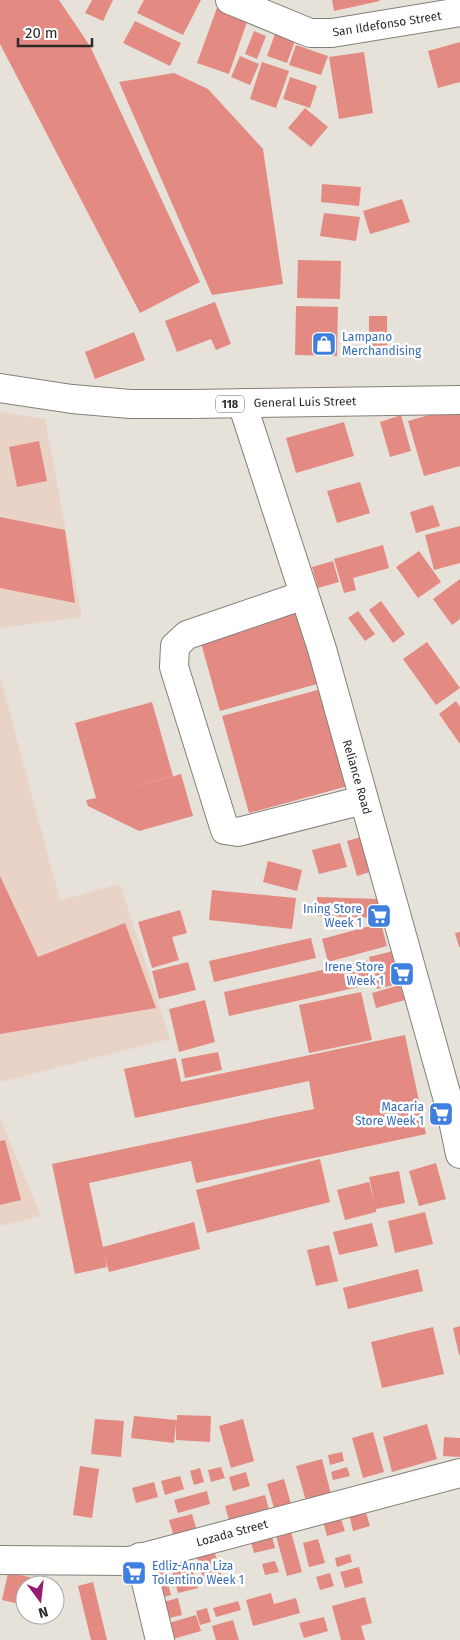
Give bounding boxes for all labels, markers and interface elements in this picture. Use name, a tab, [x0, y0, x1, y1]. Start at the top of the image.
street label: San Ildefonso Street	[331, 8, 443, 40]
scale bar	[18, 15, 91, 47]
text: 20 m	[25, 24, 58, 42]
place label: Lampano Merchandising	[342, 330, 422, 358]
shop icon: Lampano Merchandising	[311, 331, 337, 357]
street label: General Luis Street	[254, 394, 357, 410]
road number: 118	[216, 396, 244, 412]
street label: Reliance Road	[340, 738, 374, 816]
place label: Ining Store Week 1	[303, 902, 362, 930]
supermarket icon: Ining Store Week 1	[366, 903, 392, 929]
place label: Irene Store Week 1	[324, 960, 384, 988]
supermarket icon: Irene Store Week 1	[389, 961, 415, 987]
place label: Macaria Store Week 1	[355, 1100, 424, 1128]
supermarket icon: Macaria Store Week 1	[428, 1101, 454, 1127]
street label: Lozada Street	[195, 1517, 270, 1549]
place label: Edliz-Anna Liza Tolentino Week 1	[152, 1559, 244, 1587]
supermarket icon: Edliz-Anna Liza Tolentino Week 1	[121, 1560, 147, 1586]
north arrow	[15, 1575, 65, 1625]
text: N	[37, 1603, 50, 1621]

